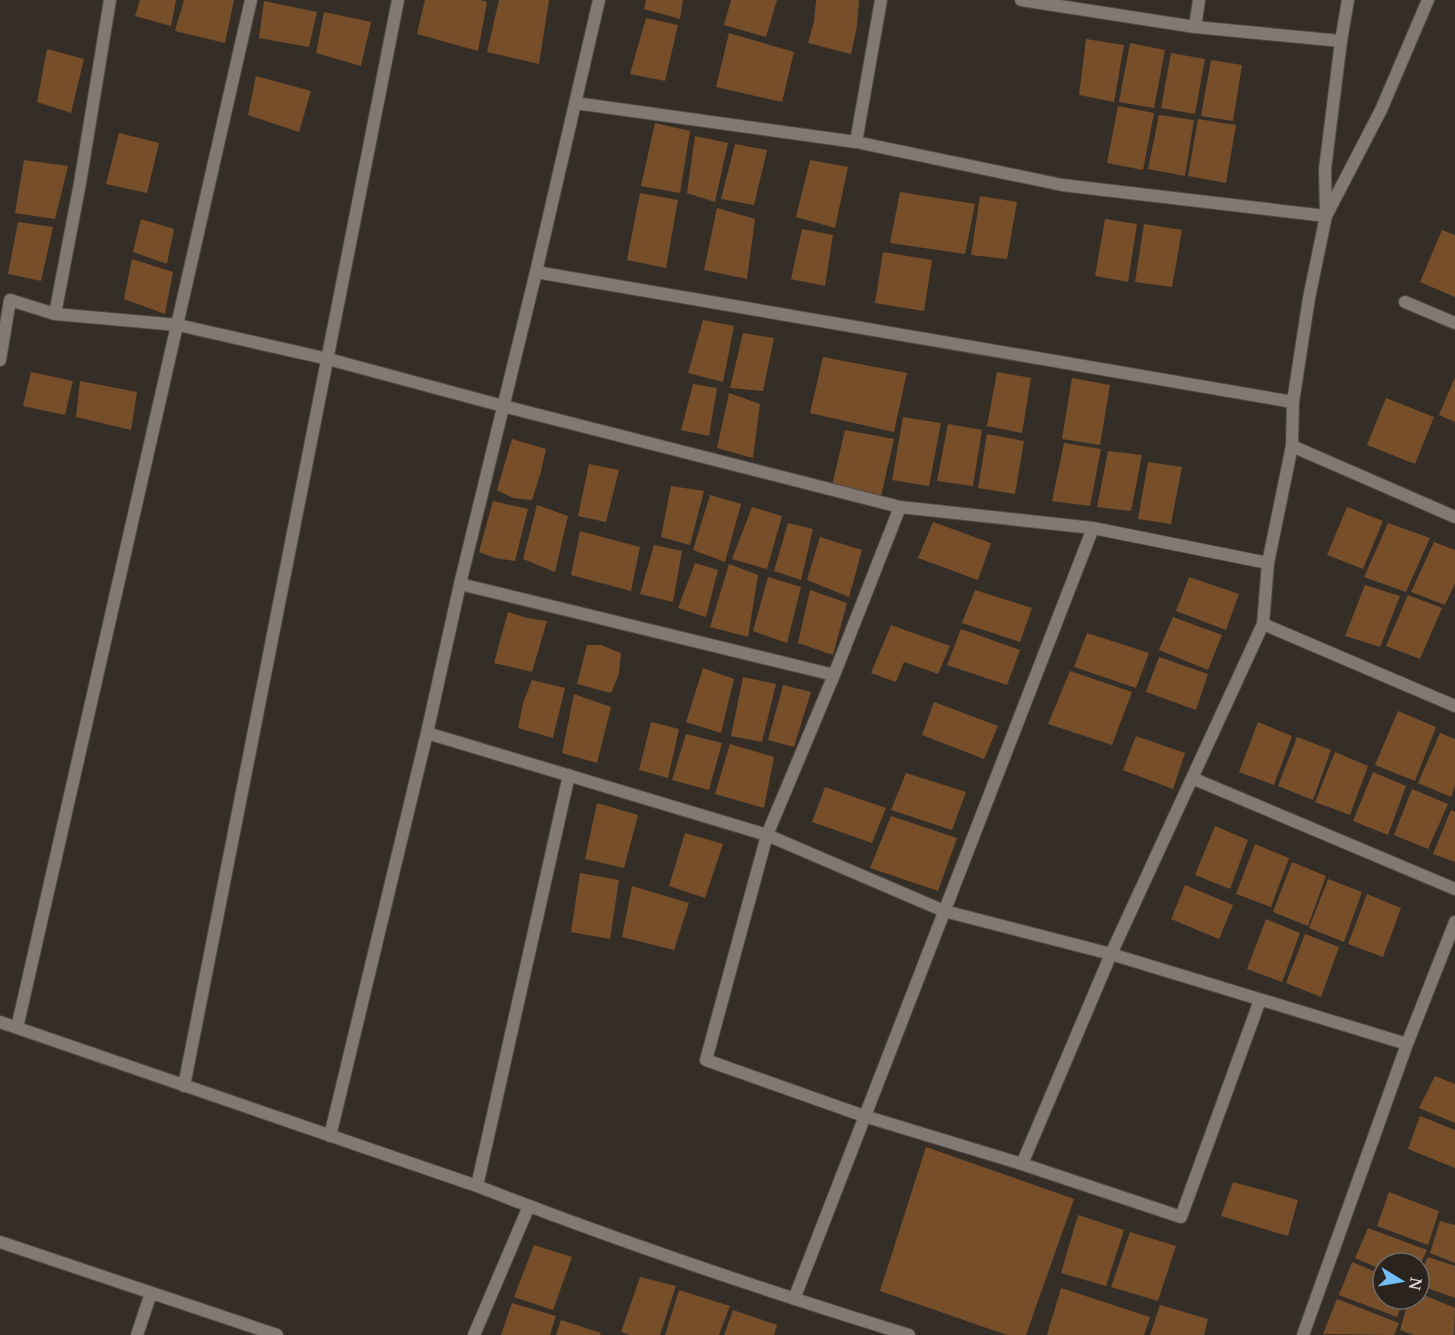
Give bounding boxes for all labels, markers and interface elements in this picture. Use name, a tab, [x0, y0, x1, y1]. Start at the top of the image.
north arrow	[1371, 1251, 1431, 1311]
text: N	[1404, 1276, 1428, 1293]

